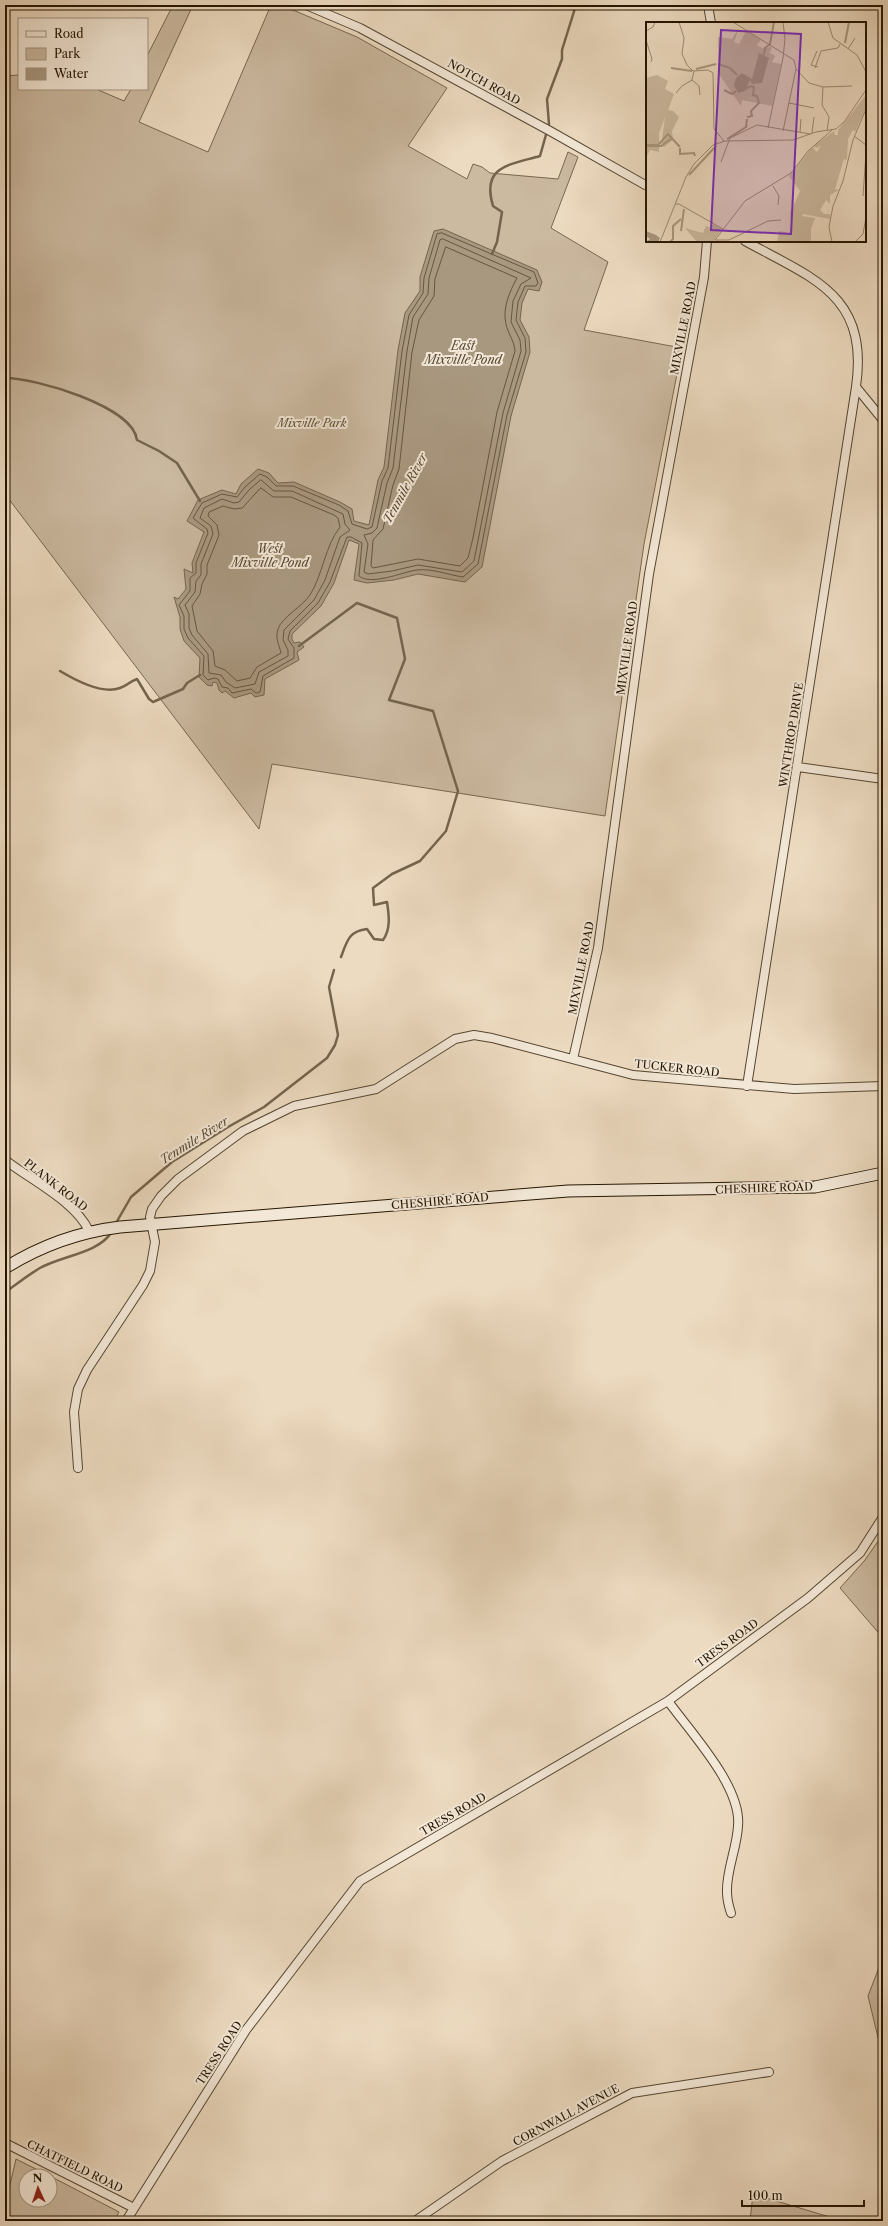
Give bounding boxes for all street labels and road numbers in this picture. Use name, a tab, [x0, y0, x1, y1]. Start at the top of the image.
street label: NOTCH ROAD	[445, 56, 523, 108]
street label: MIXVILLE ROAD	[667, 280, 699, 376]
street label: MIXVILLE ROAD	[613, 600, 641, 696]
street label: WINTHROP DRIVE	[776, 681, 806, 790]
street label: MIXVILLE ROAD	[565, 920, 597, 1016]
street label: TUCKER ROAD	[634, 1057, 720, 1079]
street label: PLANK ROAD	[21, 1156, 91, 1214]
street label: CHESHIRE ROAD	[715, 1179, 813, 1197]
street label: CHESHIRE ROAD	[391, 1190, 489, 1212]
street label: TRESS ROAD	[693, 1616, 761, 1670]
street label: TRESS ROAD	[418, 1789, 489, 1839]
street label: TRESS ROAD	[193, 2018, 245, 2088]
street label: CORNWALL AVENUE	[510, 2081, 622, 2149]
street label: CHATFIELD ROAD	[25, 2137, 125, 2195]

